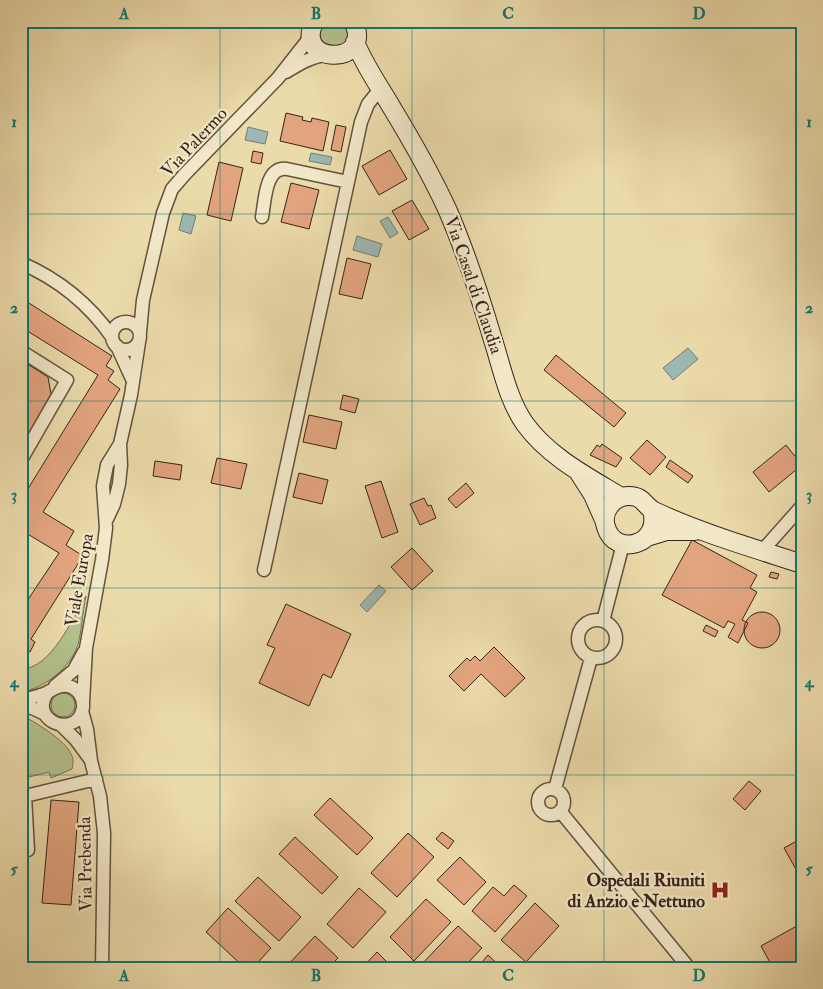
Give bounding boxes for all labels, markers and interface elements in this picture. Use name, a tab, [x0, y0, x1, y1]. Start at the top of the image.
text: A	[118, 4, 130, 24]
text: B	[311, 4, 321, 24]
text: C	[502, 4, 514, 24]
text: D	[692, 4, 706, 24]
street label: Via Palermo	[156, 102, 233, 182]
text: 1	[11, 112, 17, 132]
text: 1	[806, 112, 812, 132]
street label: Via Casal di Claudia	[439, 213, 508, 358]
text: 2	[10, 298, 18, 318]
text: 2	[805, 298, 813, 318]
text: 3	[11, 485, 17, 505]
text: 3	[806, 485, 812, 505]
street label: Viale Europa	[60, 531, 99, 629]
text: 4	[9, 672, 20, 692]
text: 4	[804, 672, 815, 692]
street label: Via Prebenda	[73, 816, 98, 912]
text: 5	[10, 859, 18, 879]
text: 5	[805, 859, 813, 879]
place label: Ospedali Riuniti di Anzio e Nettuno	[568, 869, 705, 913]
hospital icon: Ospedali Riuniti di Anzio e Nettuno	[709, 879, 731, 901]
text: A	[118, 966, 130, 986]
text: B	[311, 966, 321, 986]
text: C	[502, 966, 514, 986]
text: D	[692, 966, 706, 986]

